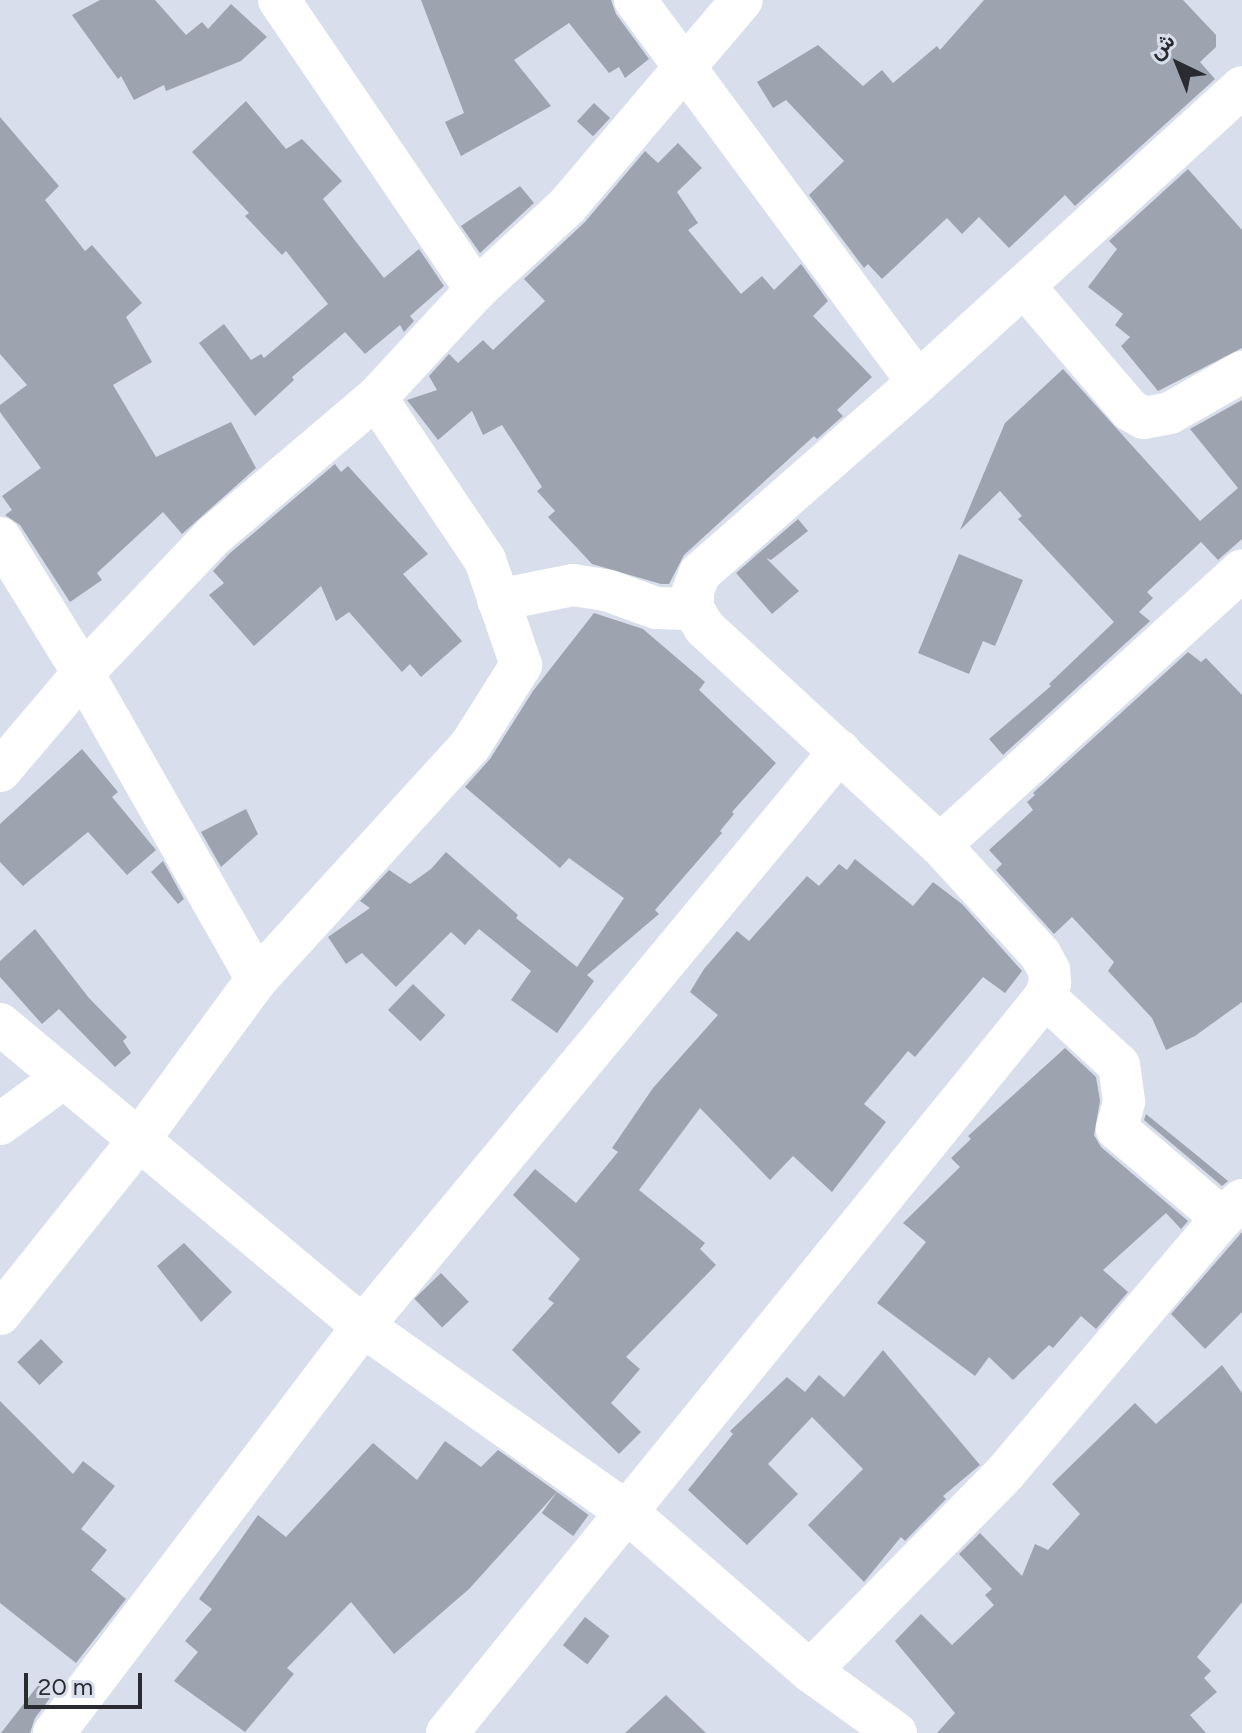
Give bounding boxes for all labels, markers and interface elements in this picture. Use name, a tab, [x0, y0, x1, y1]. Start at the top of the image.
north arrow	[1138, 24, 1218, 104]
text: ش	[1142, 27, 1180, 65]
scale bar	[28, 1657, 146, 1707]
text: 20 m	[38, 1672, 93, 1701]

